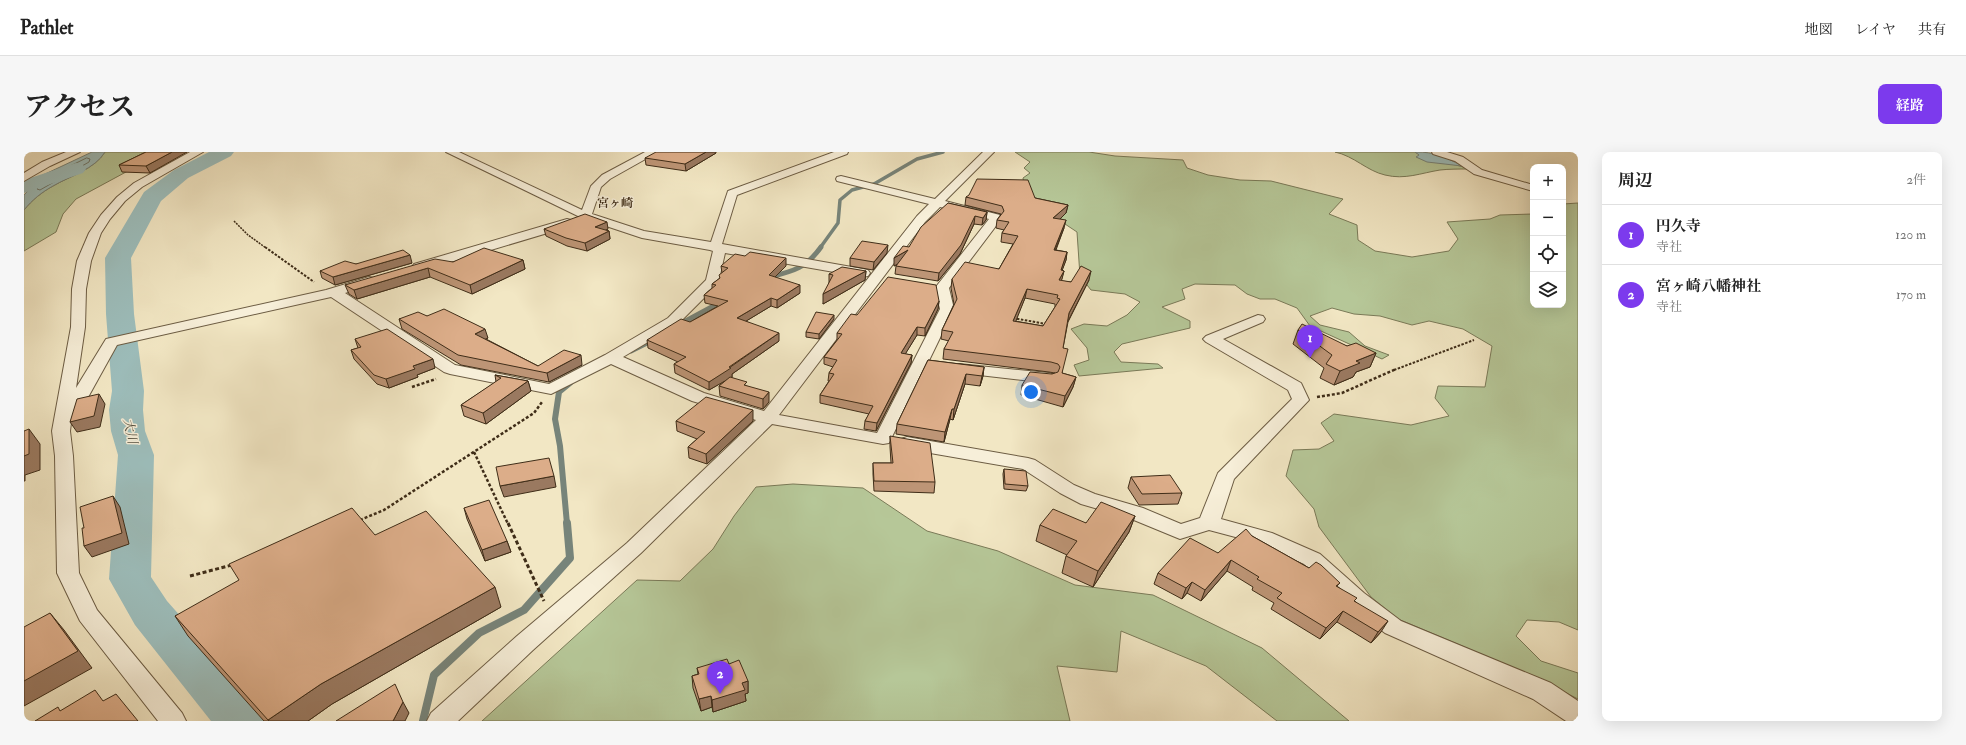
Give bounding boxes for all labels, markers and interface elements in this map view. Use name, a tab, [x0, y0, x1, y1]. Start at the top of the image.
text: Pathlet	[20, 16, 74, 40]
text: 地図	[1805, 21, 1833, 38]
text: レイヤ	[1855, 21, 1896, 38]
text: 共有	[1918, 21, 1946, 38]
button: 経路	[1878, 84, 1942, 124]
text: アクセス	[24, 90, 135, 125]
map controls	[1530, 164, 1566, 308]
button: +	[1530, 164, 1566, 200]
text: 周辺	[1618, 170, 1652, 191]
text: 2件	[1906, 172, 1926, 188]
district label: 宮ヶ崎	[597, 196, 634, 211]
button: −	[1530, 200, 1566, 236]
text: 円久寺	[1656, 217, 1701, 236]
text: 1	[1629, 227, 1633, 243]
text: 120 m	[1895, 227, 1926, 243]
button: locate	[1530, 236, 1566, 272]
text: 寺社	[1656, 239, 1682, 255]
button: layers	[1530, 272, 1566, 308]
text: 宮ヶ崎八幡神社	[1656, 277, 1761, 296]
text: 2	[1628, 287, 1634, 303]
text: 170 m	[1896, 287, 1926, 303]
text: 寺社	[1656, 299, 1682, 315]
pin: 1	[1297, 325, 1323, 358]
your location	[1021, 382, 1041, 402]
water label: 大川	[119, 417, 141, 447]
pin: 2	[707, 661, 733, 694]

